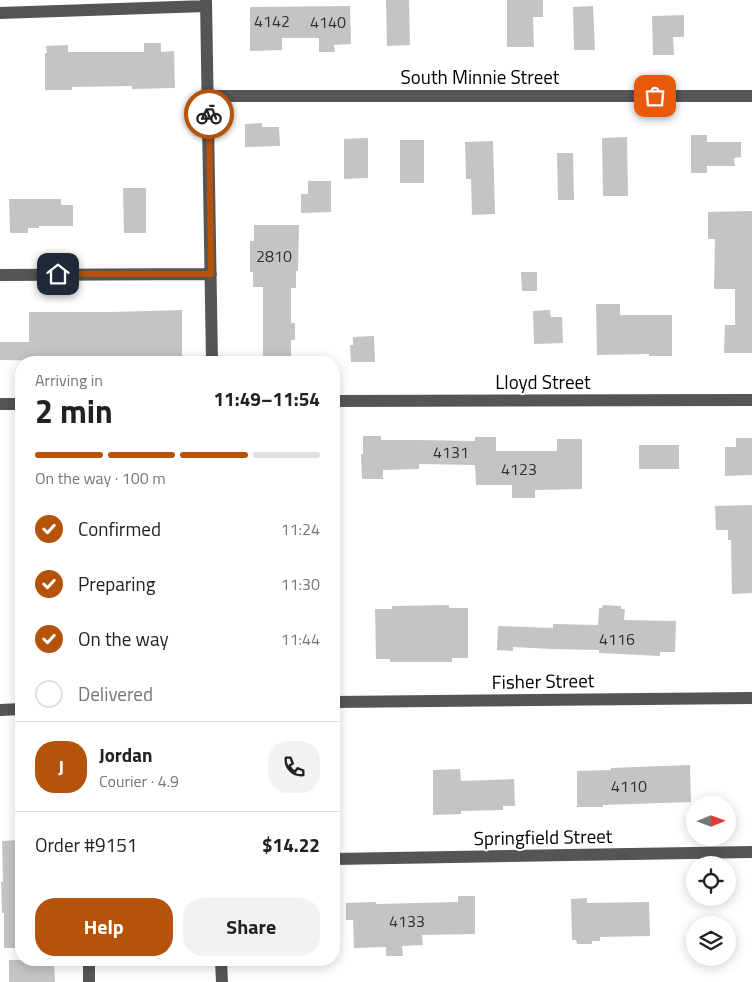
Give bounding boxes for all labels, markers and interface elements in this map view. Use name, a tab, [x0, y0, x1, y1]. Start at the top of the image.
house number: 4142	[254, 9, 290, 33]
house number: 4140	[310, 10, 346, 34]
street label: South Minnie Street	[401, 62, 560, 91]
pin	[634, 75, 676, 117]
icon: bag	[641, 82, 669, 110]
courier	[184, 89, 234, 139]
icon: bike	[195, 100, 223, 128]
house number: 2810	[256, 244, 292, 268]
pin	[37, 253, 79, 295]
icon: home	[44, 260, 72, 288]
street label: Lloyd Street	[495, 367, 591, 396]
text: Arriving in	[35, 368, 103, 392]
text: 11:49–11:54	[213, 384, 320, 413]
text: 2 min	[35, 387, 113, 435]
house number: 4131	[433, 440, 469, 464]
house number: 4123	[501, 457, 537, 481]
text: On the way · 100 m	[35, 466, 166, 490]
text: Confirmed	[78, 514, 161, 543]
icon: check	[35, 515, 63, 543]
text: 11:24	[281, 517, 320, 541]
text: Preparing	[78, 569, 155, 598]
icon: check	[35, 570, 63, 598]
text: 11:30	[281, 572, 320, 596]
text: On the way	[78, 624, 169, 653]
icon: check	[35, 625, 63, 653]
text: 11:44	[281, 627, 320, 651]
house number: 4116	[599, 627, 635, 651]
street label: Fisher Street	[491, 665, 595, 696]
text: Delivered	[78, 679, 153, 708]
text: Jordan	[99, 740, 152, 769]
button: phone	[268, 741, 320, 793]
text: J	[58, 752, 64, 781]
text: Courier · 4.9	[99, 769, 179, 793]
house number: 4110	[611, 774, 647, 798]
north arrow	[686, 796, 736, 846]
map controls	[686, 796, 736, 966]
street label: Springfield Street	[473, 821, 613, 852]
text: Order #9151	[35, 830, 137, 859]
text: $14.22	[262, 830, 320, 859]
button: locate	[686, 856, 736, 906]
button: Help	[35, 898, 173, 956]
button: Share	[183, 898, 320, 956]
house number: 4133	[389, 909, 425, 933]
button: layers	[686, 916, 736, 966]

